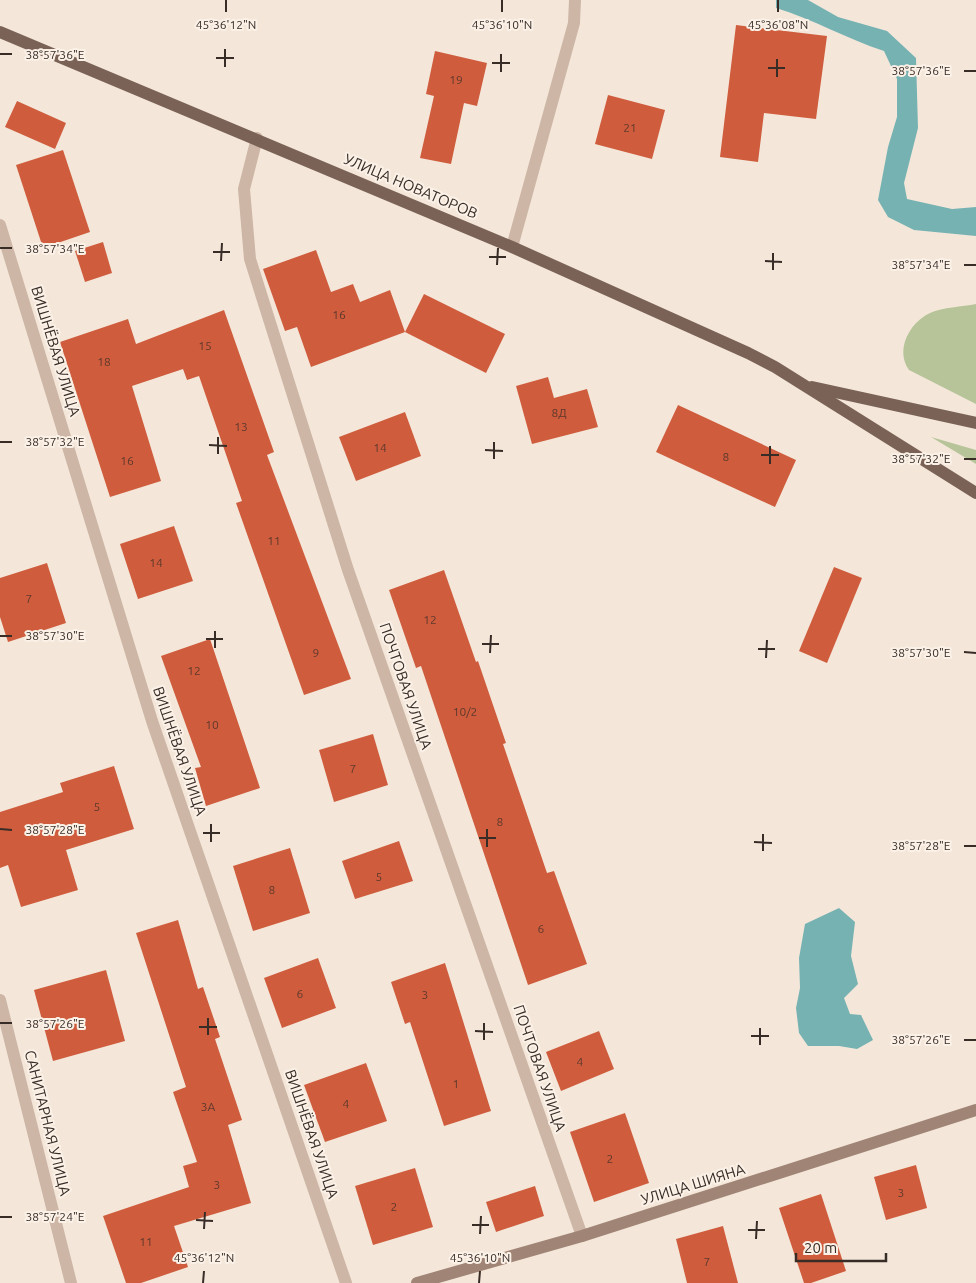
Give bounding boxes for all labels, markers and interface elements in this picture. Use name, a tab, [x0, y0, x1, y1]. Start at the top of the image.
text: 45°36'12"N	[196, 18, 256, 31]
text: 45°36'10"N	[472, 18, 532, 31]
text: 45°36'08"N	[748, 18, 808, 31]
text: 38°57'36"E	[26, 48, 85, 61]
text: 38°57'36"E	[892, 64, 951, 77]
house number: 19	[449, 73, 463, 86]
house number: 21	[623, 121, 637, 134]
street label: УЛИЦА НОВАТОРОВ	[342, 150, 480, 222]
text: 38°57'34"E	[26, 242, 85, 255]
text: 38°57'34"E	[892, 258, 951, 271]
street label: ВИШНЁВАЯ УЛИЦА	[28, 284, 84, 418]
house number: 16	[332, 308, 346, 321]
house number: 15	[198, 339, 212, 352]
house number: 18	[97, 355, 111, 368]
house number: 8Д	[551, 406, 567, 419]
house number: 13	[234, 420, 248, 433]
text: 38°57'32"E	[26, 435, 85, 448]
house number: 14	[373, 441, 387, 454]
house number: 8	[723, 450, 730, 463]
text: 38°57'32"E	[892, 452, 951, 465]
house number: 16	[120, 454, 134, 467]
house number: 11	[267, 534, 281, 547]
house number: 14	[149, 556, 163, 569]
house number: 7	[26, 592, 32, 605]
house number: 12	[423, 613, 437, 626]
street label: ПОЧТОВАЯ УЛИЦА	[376, 620, 436, 752]
text: 38°57'30"E	[26, 629, 85, 642]
house number: 9	[313, 646, 319, 659]
text: 38°57'30"E	[892, 646, 951, 659]
house number: 12	[187, 664, 201, 677]
street label: ВИШНЁВАЯ УЛИЦА	[150, 684, 210, 818]
house number: 10/2	[453, 705, 477, 718]
house number: 10	[205, 718, 219, 731]
house number: 7	[350, 762, 356, 775]
house number: 5	[94, 800, 100, 813]
house number: 8	[497, 815, 504, 828]
text: 38°57'28"E	[26, 823, 85, 836]
text: 38°57'28"E	[892, 839, 951, 852]
house number: 5	[376, 870, 382, 883]
house number: 8	[269, 883, 276, 896]
house number: 6	[538, 922, 545, 935]
house number: 6	[297, 987, 304, 1000]
house number: 3	[422, 988, 428, 1001]
street label: ПОЧТОВАЯ УЛИЦА	[510, 1002, 570, 1134]
text: 38°57'26"E	[26, 1017, 85, 1030]
text: 38°57'26"E	[892, 1033, 951, 1046]
street label: САНИТАРНАЯ УЛИЦА	[22, 1048, 74, 1198]
house number: 4	[577, 1055, 584, 1068]
street label: ВИШНЁВАЯ УЛИЦА	[282, 1067, 342, 1201]
house number: 1	[453, 1077, 459, 1090]
house number: 4	[343, 1097, 350, 1110]
house number: 3А	[201, 1100, 215, 1113]
house number: 2	[607, 1152, 613, 1165]
street label: УЛИЦА ШИЯНА	[639, 1160, 747, 1208]
house number: 3	[214, 1178, 220, 1191]
house number: 3	[898, 1186, 904, 1199]
house number: 2	[391, 1200, 397, 1213]
text: 38°57'24"E	[26, 1210, 85, 1223]
scale bar	[796, 1230, 886, 1262]
house number: 11	[139, 1235, 153, 1248]
text: 20 m	[804, 1239, 837, 1256]
text: 45°36'12"N	[174, 1251, 234, 1264]
text: 45°36'10"N	[450, 1251, 510, 1264]
house number: 7	[704, 1255, 710, 1268]

